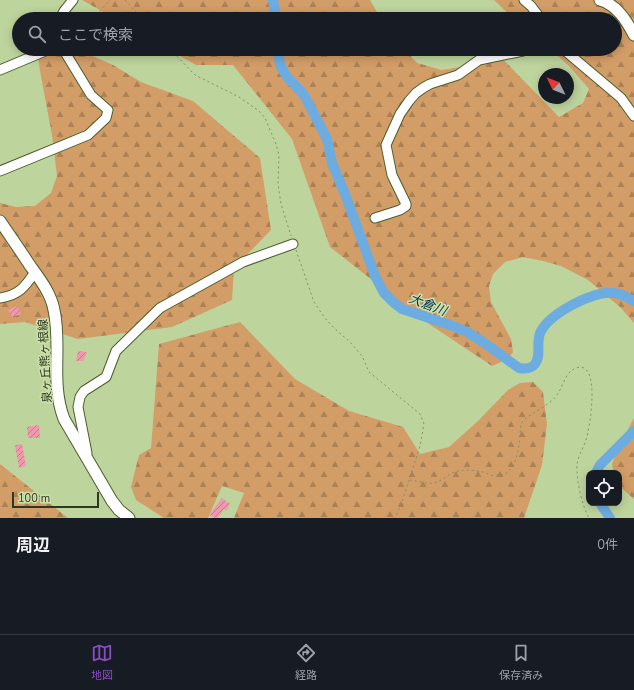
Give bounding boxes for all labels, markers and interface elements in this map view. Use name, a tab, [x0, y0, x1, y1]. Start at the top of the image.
search box	[12, 12, 622, 56]
icon: search	[26, 23, 48, 45]
text: ここで検索	[58, 25, 133, 45]
north arrow	[538, 68, 574, 104]
water label: 大倉川	[406, 290, 451, 321]
street label: 泉ヶ丘熊ヶ根線	[35, 319, 55, 403]
map controls	[586, 470, 622, 506]
button: locate	[586, 470, 622, 506]
scale bar	[12, 490, 99, 509]
text: 100 m	[18, 491, 50, 506]
text: 周辺	[16, 534, 50, 557]
text: 0件	[597, 536, 618, 554]
tab: 地図	[91, 642, 113, 683]
tab: 経路	[295, 642, 317, 683]
tab: 保存済み	[499, 642, 543, 683]

